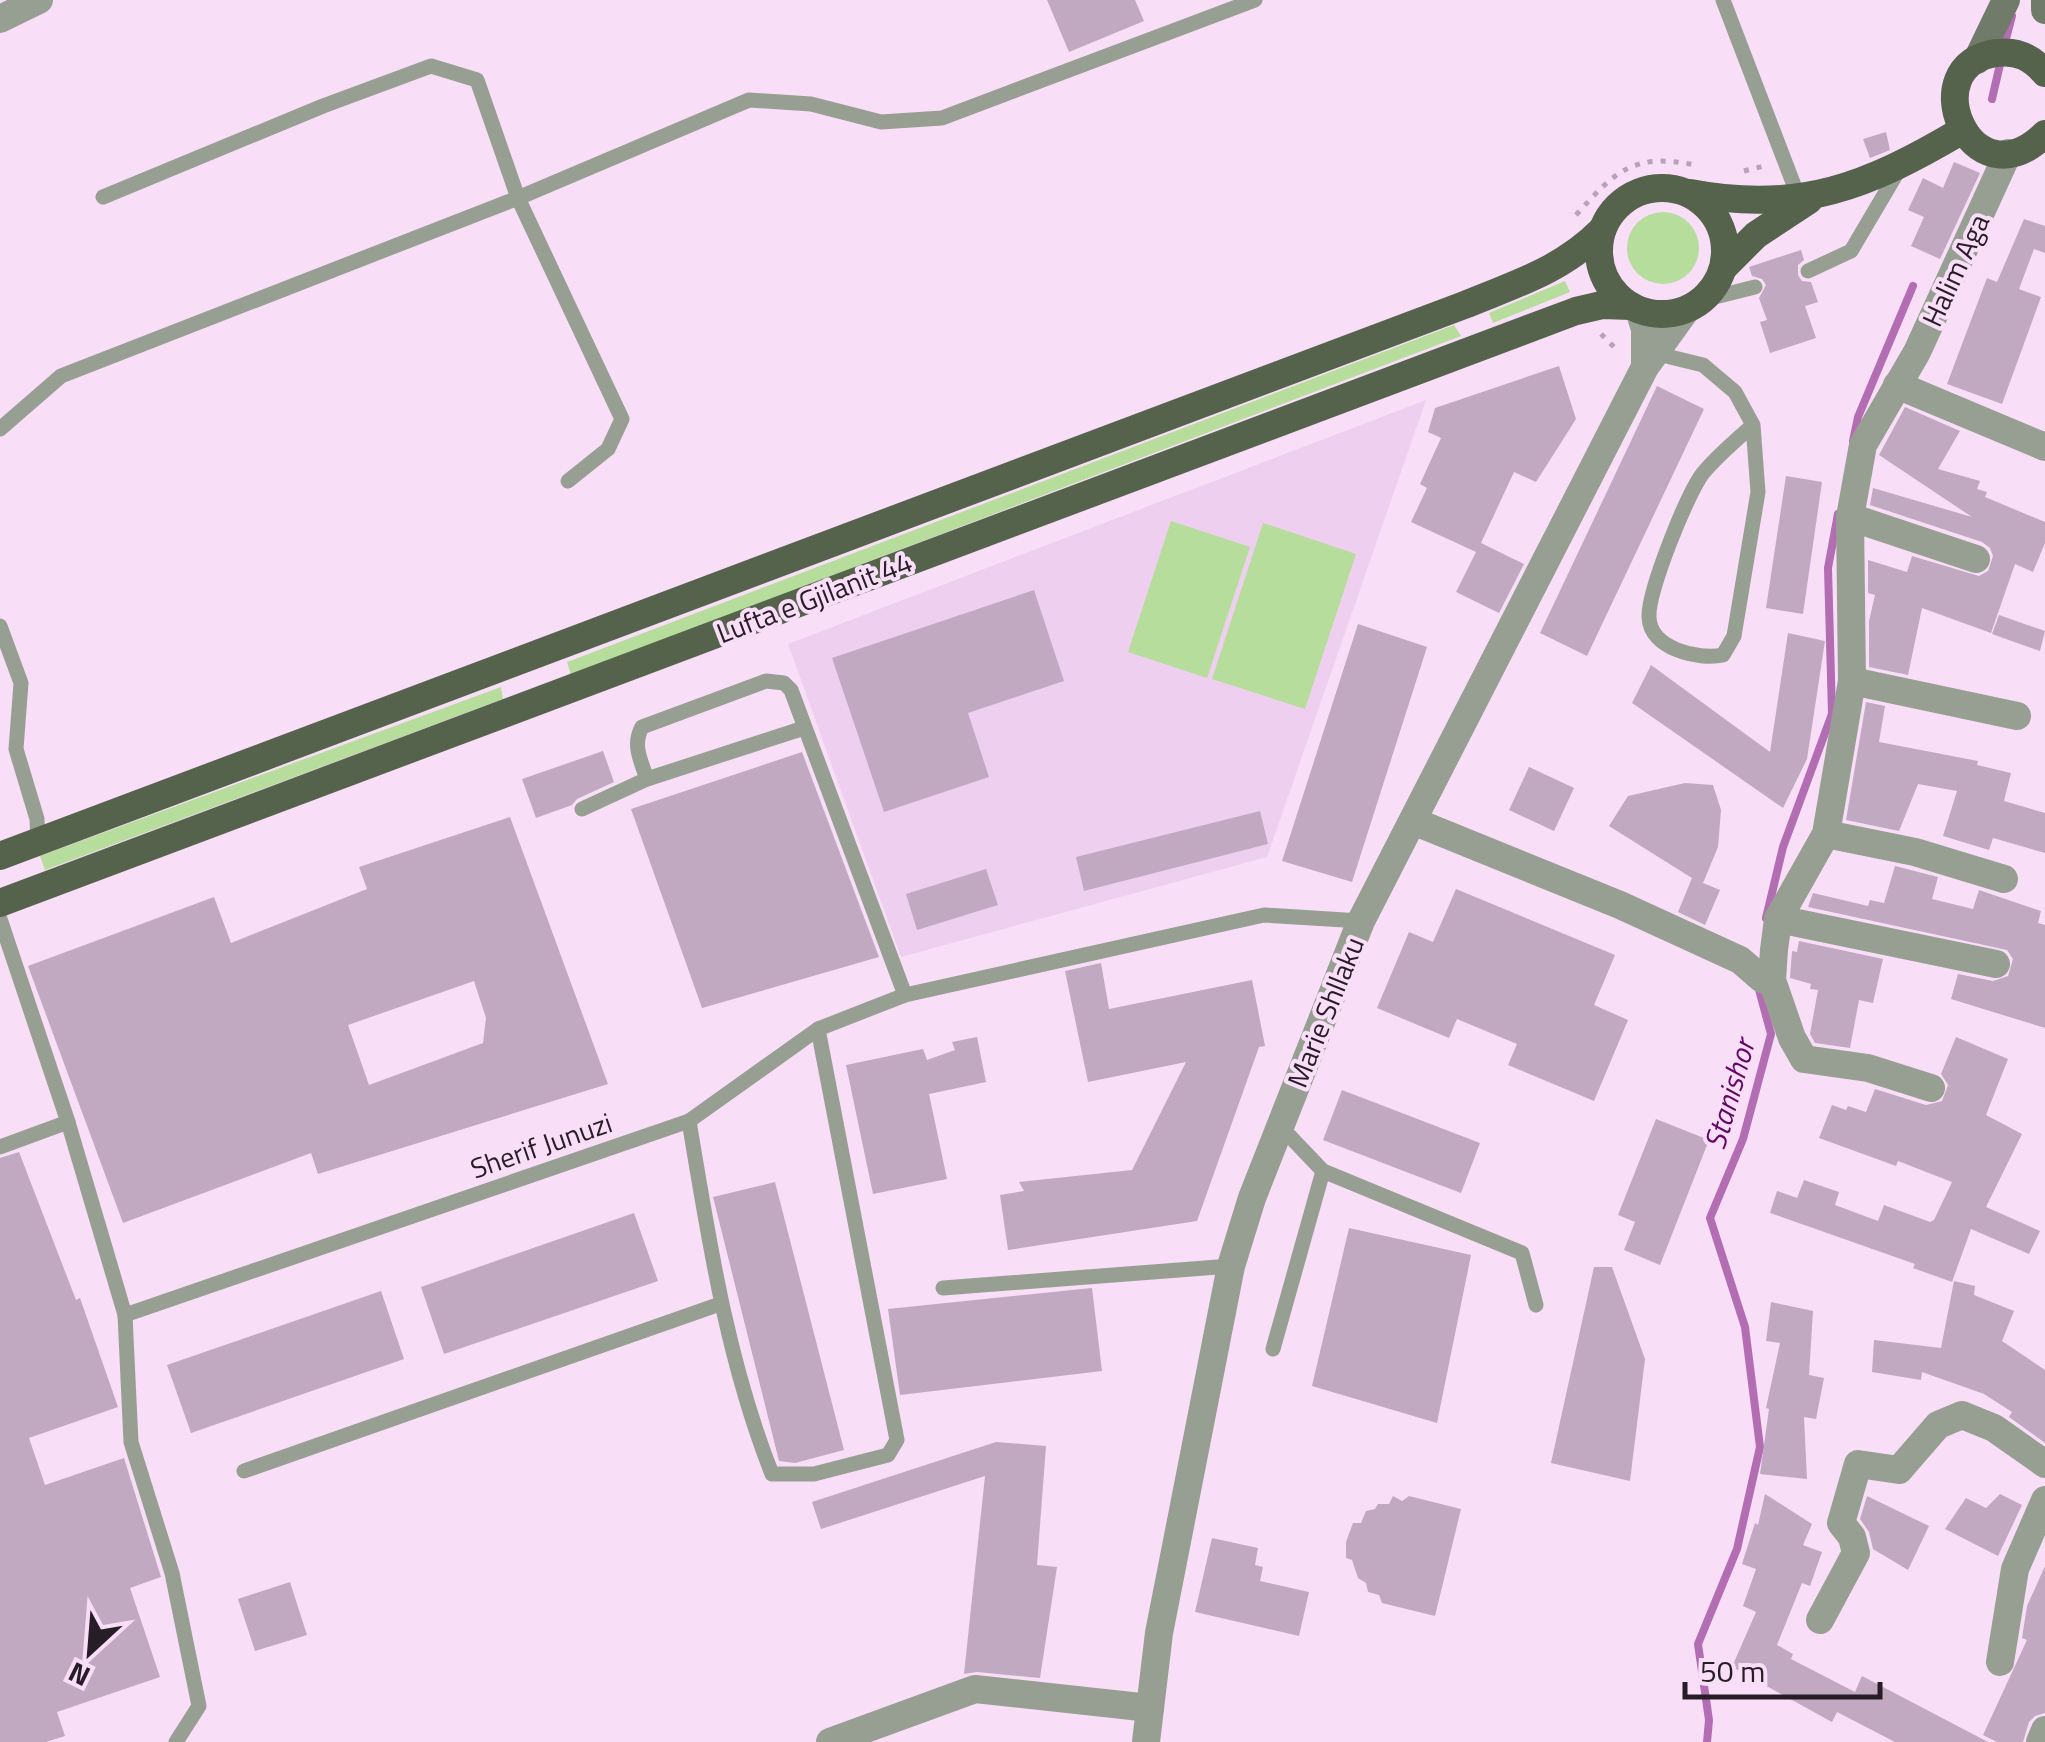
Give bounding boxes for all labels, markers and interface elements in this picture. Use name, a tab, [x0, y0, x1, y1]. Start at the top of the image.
street label: Halim Aga	[1910, 207, 2000, 333]
street label: Lufta e Gjilanit 44	[710, 540, 918, 654]
street label: Marie Shllaku	[1275, 930, 1375, 1094]
water label: Stanishor	[1691, 1030, 1768, 1155]
street label: Sherif Junuzi	[464, 1101, 618, 1189]
north arrow	[40, 1602, 140, 1702]
scale bar	[1685, 1637, 1880, 1699]
text: 50 m	[1700, 1648, 1765, 1694]
text: N	[61, 1651, 97, 1698]

